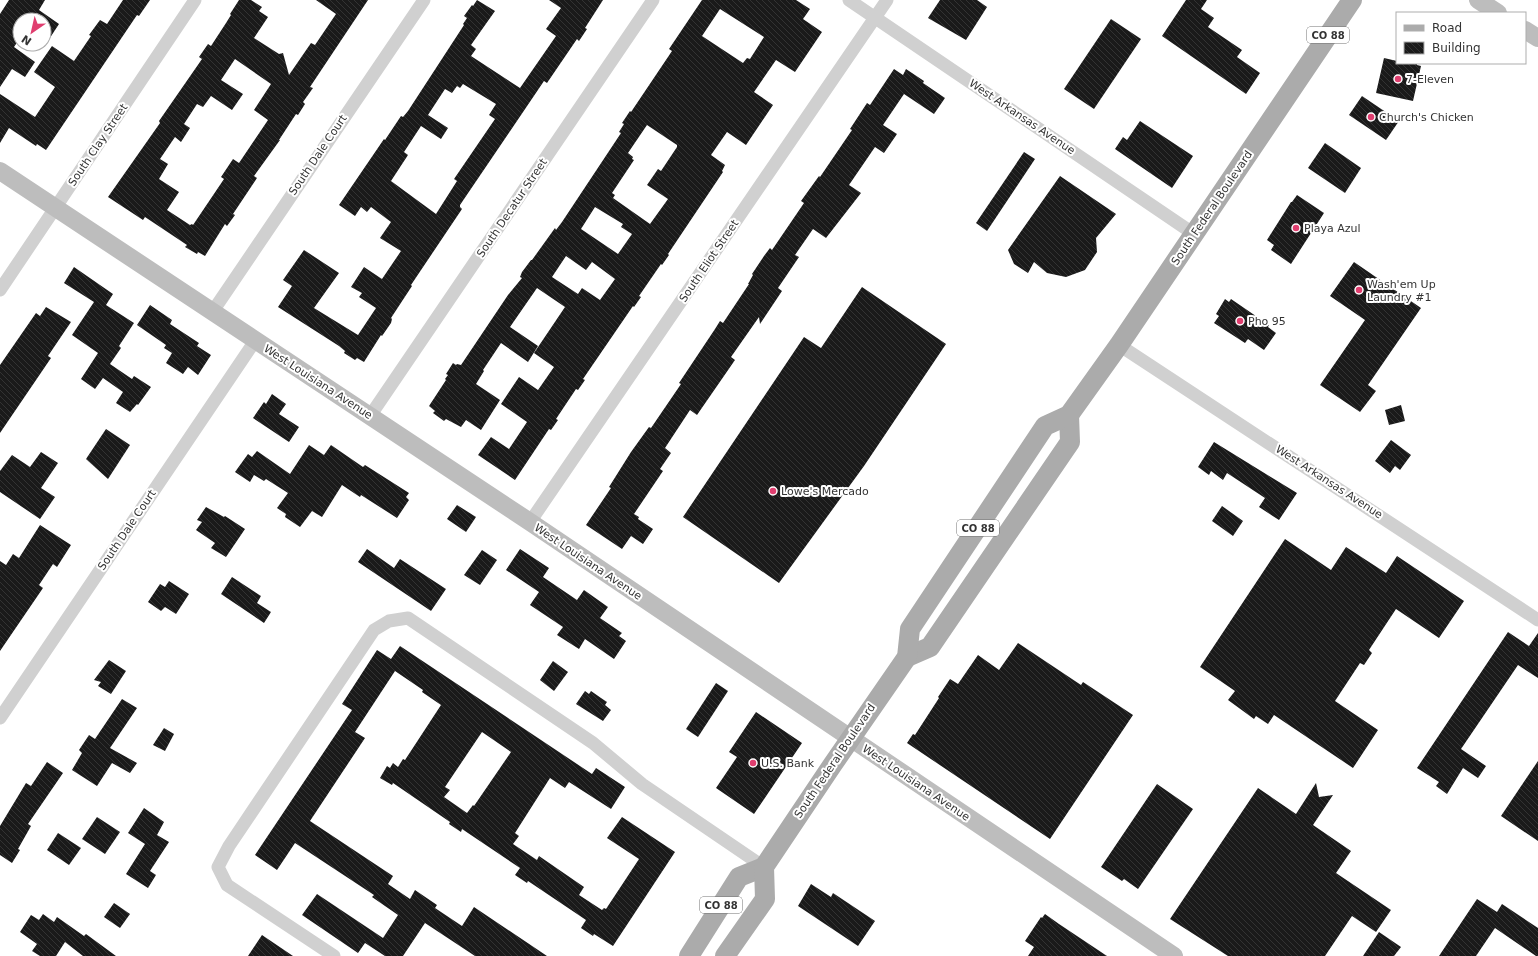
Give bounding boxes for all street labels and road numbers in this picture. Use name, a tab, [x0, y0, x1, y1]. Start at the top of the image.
road number: CO 88	[1307, 27, 1349, 43]
street label: West Arkansas Avenue	[967, 77, 1078, 157]
street label: South Clay Street	[66, 101, 131, 189]
street label: South Dale Court	[286, 112, 350, 198]
street label: South Federal Boulevard	[1169, 148, 1255, 268]
street label: South Decatur Street	[474, 156, 550, 260]
street label: South Eliot Street	[677, 217, 742, 305]
street label: West Louisiana Avenue	[261, 342, 375, 422]
street label: West Arkansas Avenue	[1273, 442, 1385, 522]
street label: South Dale Court	[95, 487, 159, 573]
road number: CO 88	[957, 520, 999, 536]
street label: West Louisiana Avenue	[532, 521, 644, 603]
street label: South Federal Boulevard	[792, 701, 878, 821]
street label: West Louisiana Avenue	[860, 742, 972, 824]
road number: CO 88	[700, 897, 742, 913]

